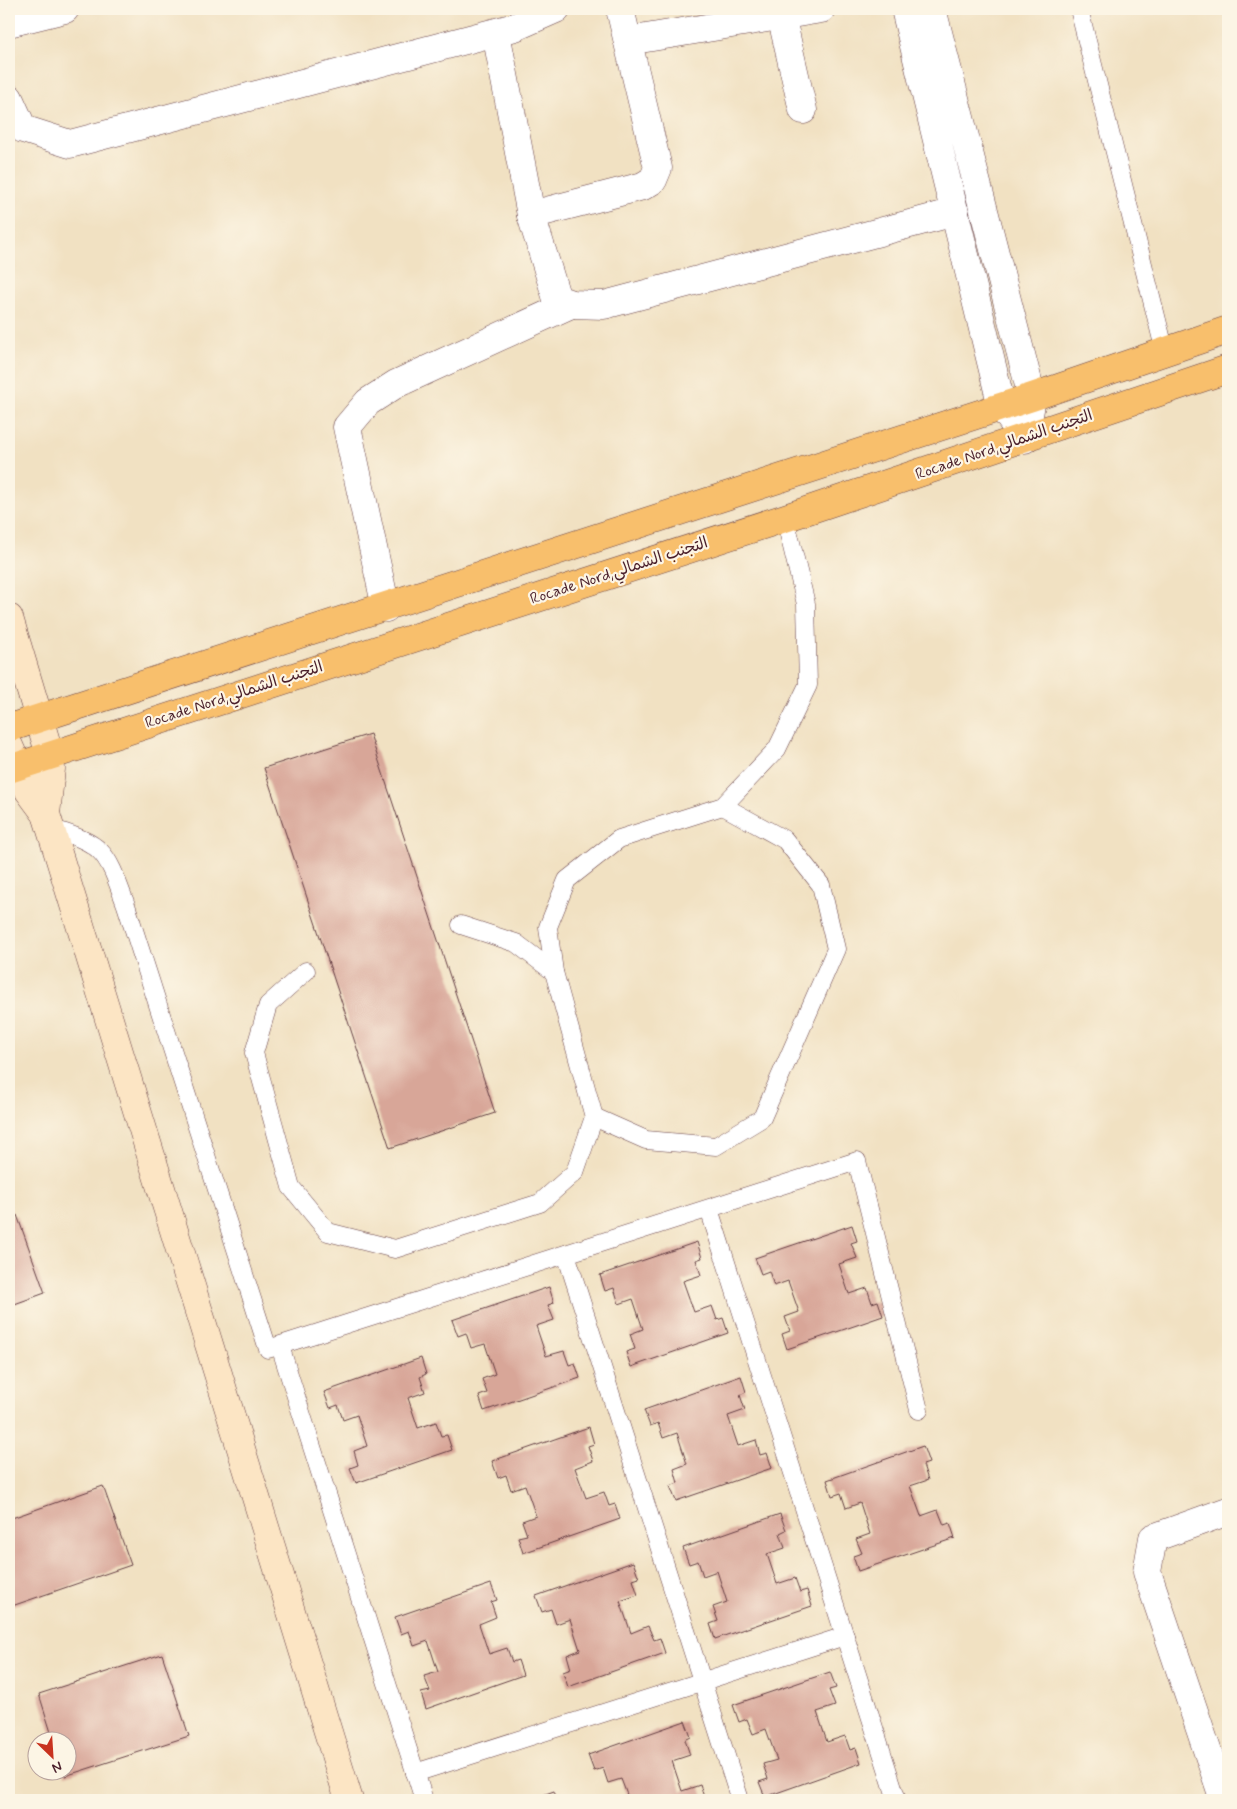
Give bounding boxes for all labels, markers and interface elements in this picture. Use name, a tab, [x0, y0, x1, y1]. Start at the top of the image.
street label: Rocade Nord,التجنب الشمالي	[913, 405, 1096, 488]
street label: Rocade Nord,التجنب الشمالي	[527, 532, 712, 613]
street label: Rocade Nord,التجنب الشمالي	[142, 656, 327, 737]
north arrow	[28, 1732, 78, 1782]
text: N	[49, 1757, 65, 1777]

